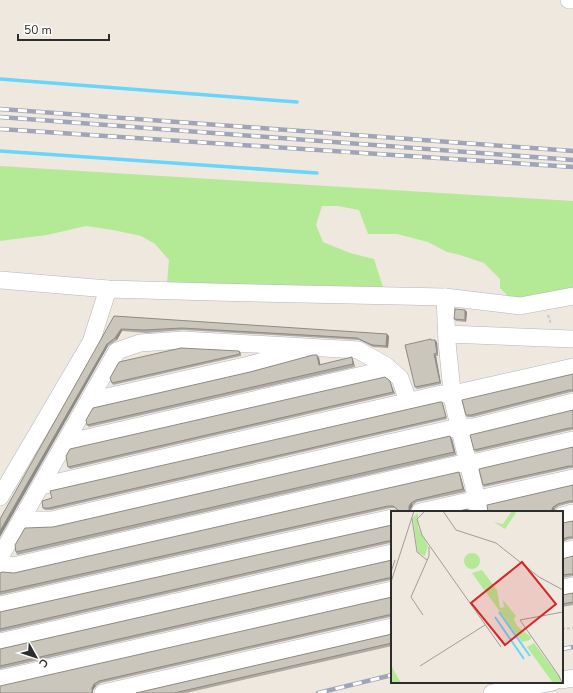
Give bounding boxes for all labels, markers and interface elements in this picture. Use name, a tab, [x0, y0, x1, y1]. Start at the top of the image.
scale bar	[18, 16, 109, 42]
text: 50 m	[24, 22, 52, 38]
inset map	[391, 511, 563, 683]
north arrow	[16, 637, 56, 677]
text: С	[35, 655, 52, 671]

